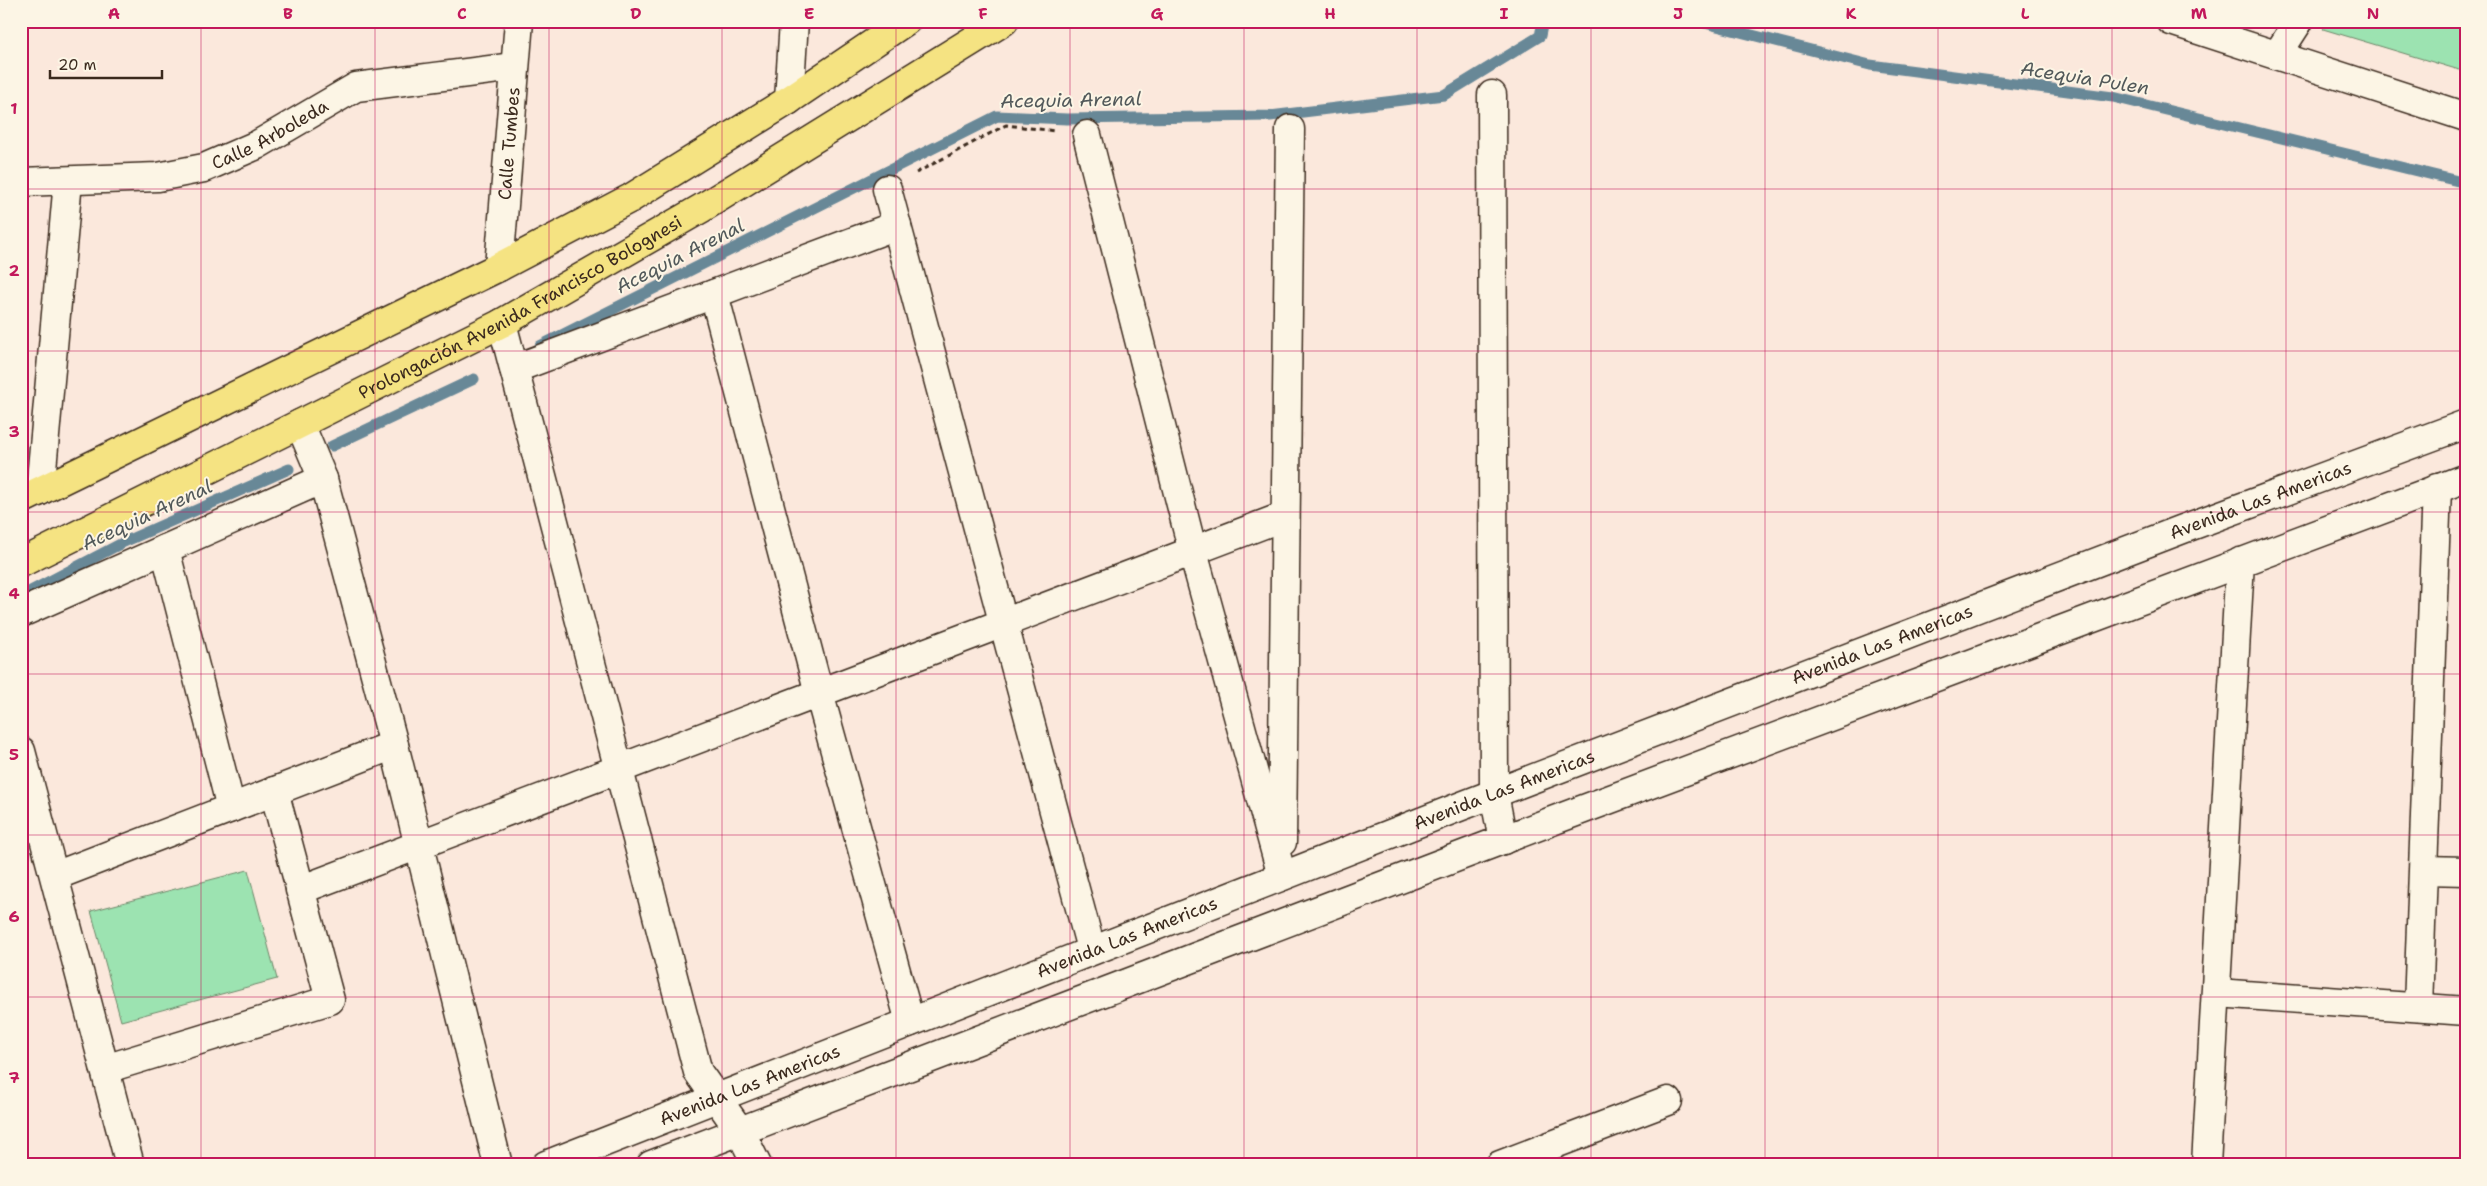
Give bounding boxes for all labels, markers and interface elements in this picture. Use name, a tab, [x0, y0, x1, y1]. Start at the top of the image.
text: A	[108, 3, 120, 24]
text: B	[283, 3, 293, 24]
text: C	[457, 3, 467, 24]
text: D	[630, 3, 642, 24]
text: E	[804, 3, 814, 24]
text: F	[978, 3, 988, 24]
text: G	[1151, 3, 1164, 24]
text: H	[1324, 3, 1336, 24]
text: I	[1500, 3, 1509, 24]
text: J	[1673, 3, 1683, 24]
text: K	[1846, 3, 1857, 24]
text: L	[2021, 3, 2030, 24]
text: M	[2191, 3, 2208, 24]
text: N	[2367, 3, 2379, 24]
scale bar	[50, 48, 162, 80]
text: 20 m	[58, 55, 97, 75]
water label: Acequia Pulen	[2019, 56, 2151, 100]
street label: Calle Tumbes	[492, 86, 526, 201]
water label: Acequia Arenal	[1000, 86, 1142, 114]
street label: Calle Arboleda	[208, 94, 333, 175]
text: 1	[10, 98, 18, 119]
street label: Prolongación Avenida Francisco Bolognesi	[354, 210, 687, 405]
water label: Acequia Arenal	[611, 213, 749, 299]
text: 2	[8, 260, 20, 281]
text: 3	[8, 421, 20, 442]
street label: Avenida Las Americas	[2166, 455, 2355, 545]
water label: Acequia Arenal	[78, 474, 216, 556]
text: 4	[8, 583, 20, 604]
street label: Avenida Las Americas	[1788, 599, 1976, 690]
text: 5	[9, 744, 19, 765]
street label: Avenida Las Americas	[1410, 744, 1598, 836]
street label: Avenida Las Americas	[1033, 891, 1221, 984]
text: 6	[8, 906, 20, 927]
street label: Avenida Las Americas	[656, 1039, 844, 1131]
text: 7	[8, 1067, 20, 1088]

